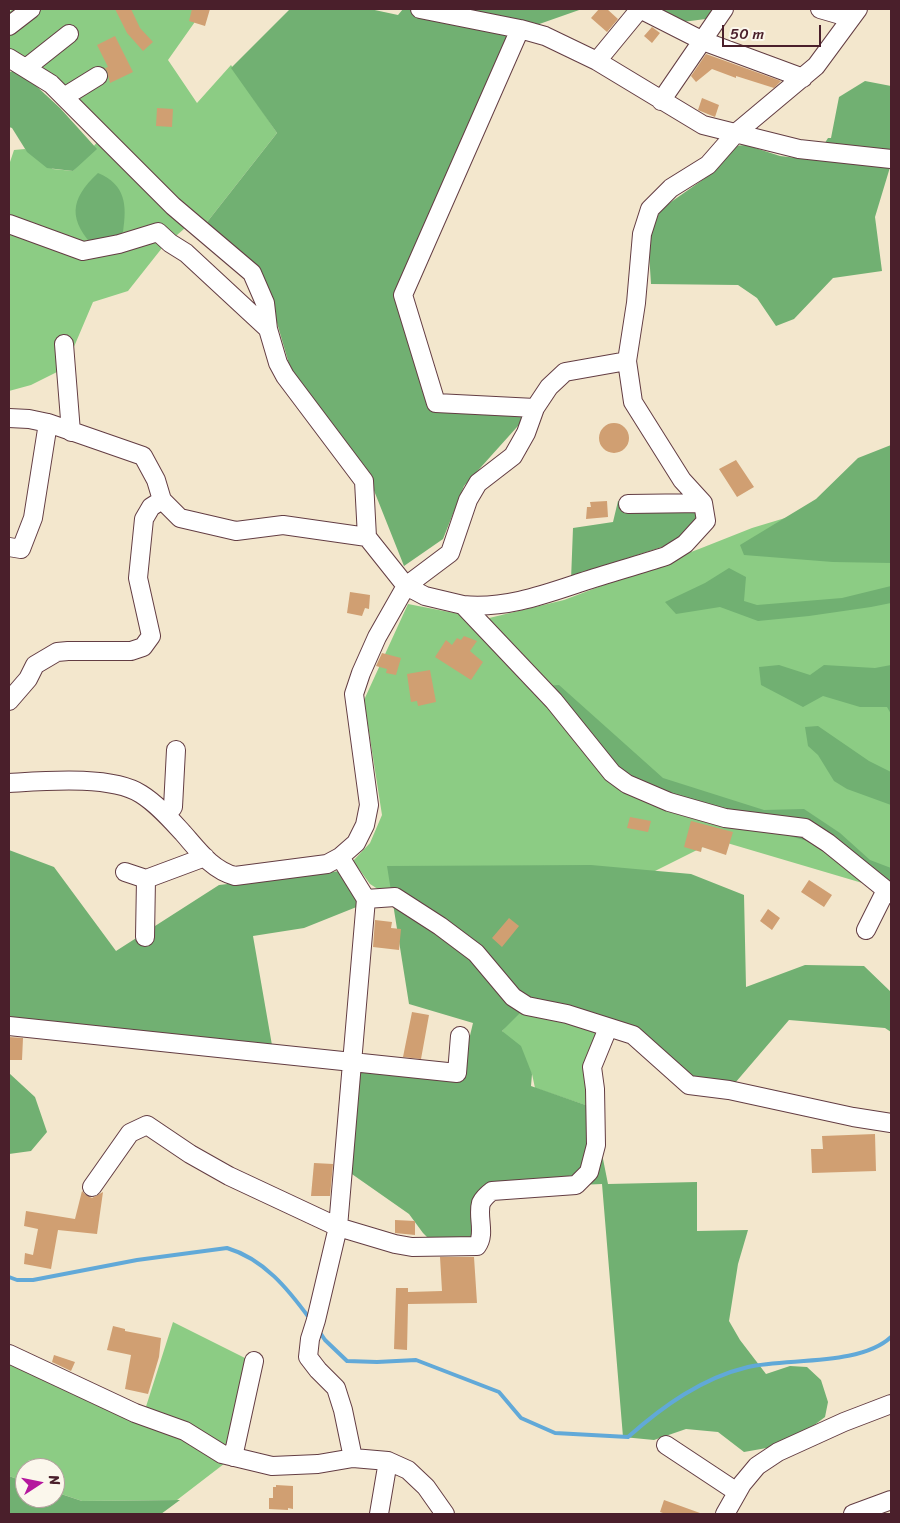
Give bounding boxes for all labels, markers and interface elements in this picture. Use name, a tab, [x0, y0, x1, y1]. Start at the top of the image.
scale bar	[725, 15, 824, 47]
text: 50 m	[730, 21, 764, 47]
north arrow	[15, 1458, 65, 1508]
text: N	[41, 1473, 67, 1487]

